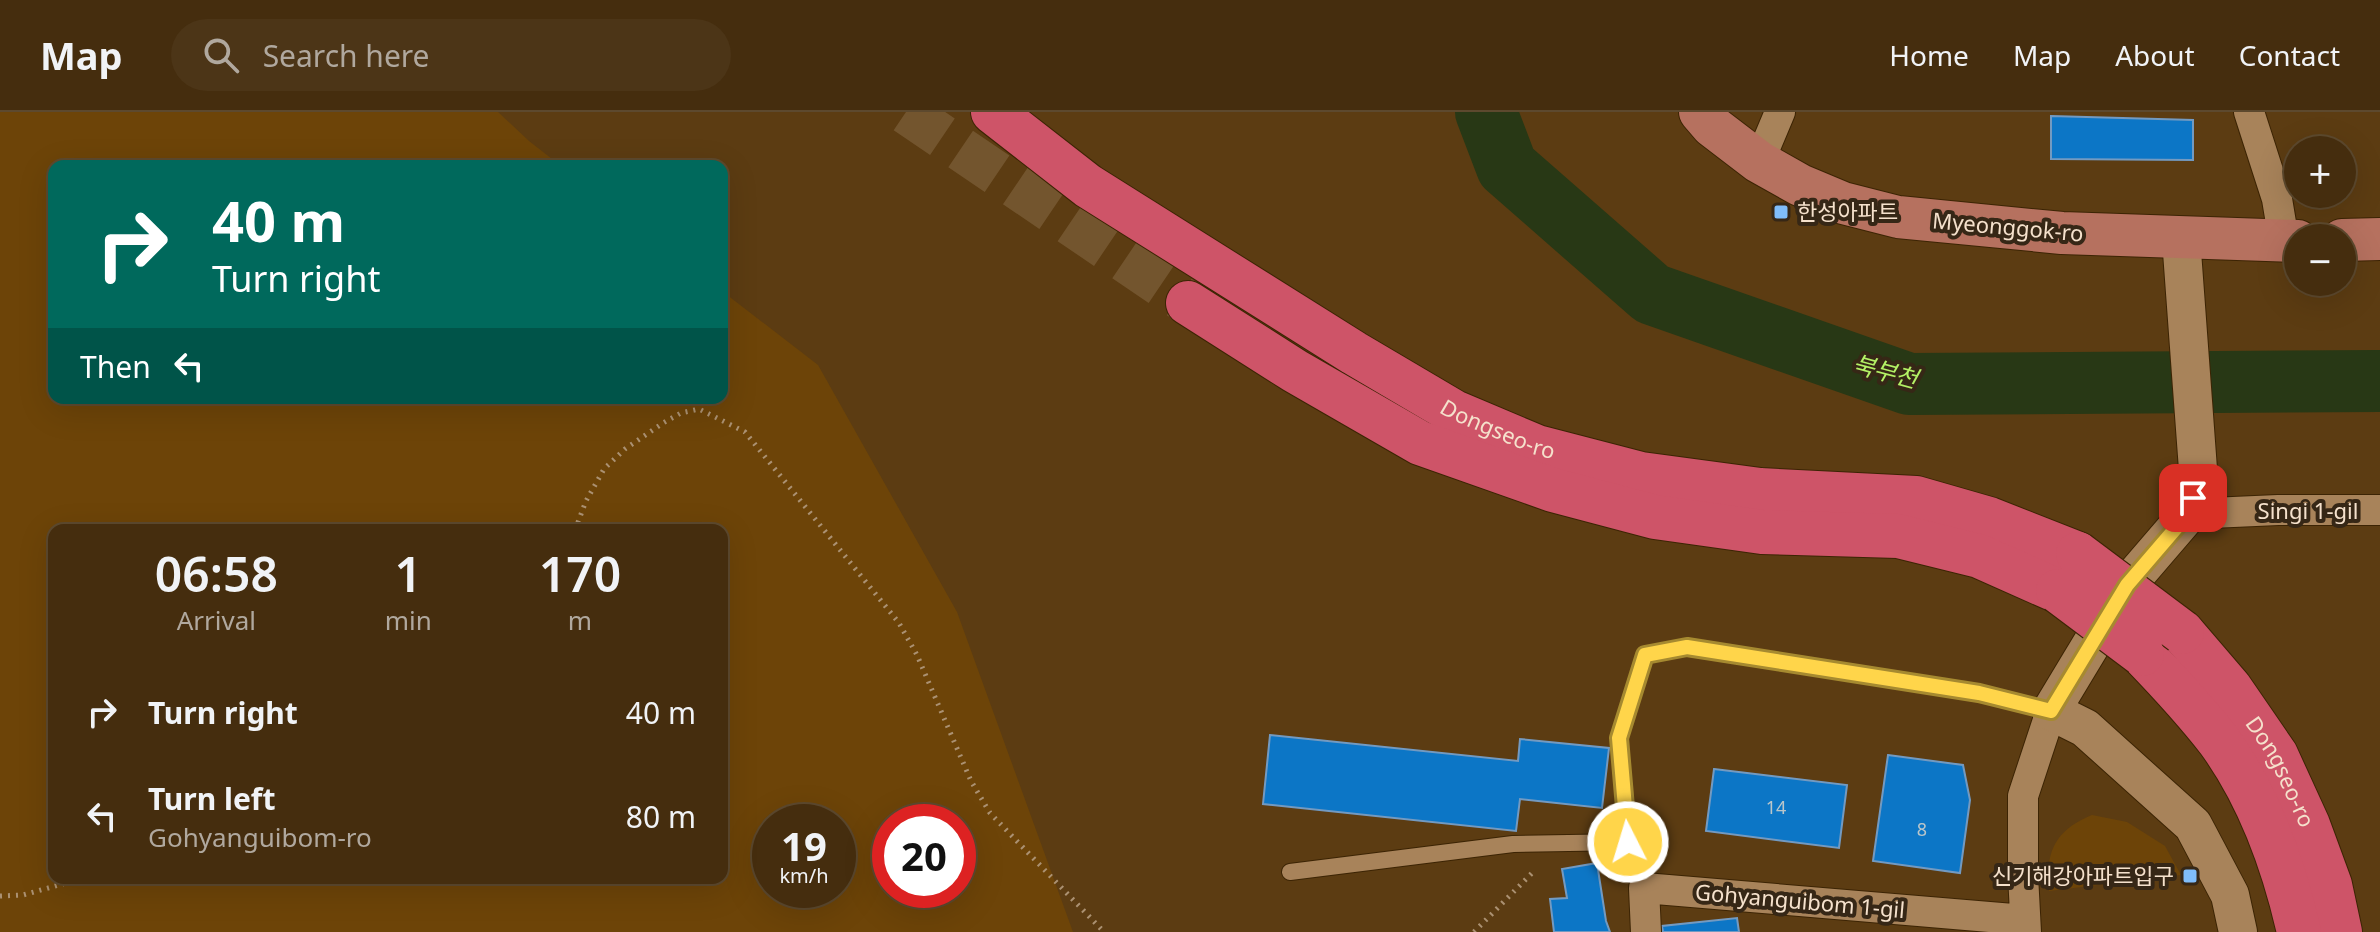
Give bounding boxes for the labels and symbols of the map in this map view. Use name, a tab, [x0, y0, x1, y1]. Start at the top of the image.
place label: 한성아파트	[1797, 196, 1898, 226]
marker: 한성아파트	[1772, 203, 1790, 221]
street label: Myeonggok-ro	[1931, 204, 2085, 248]
water label: 북부천	[1849, 346, 1924, 396]
street label: Dongseo-ro	[1435, 391, 1559, 465]
pin	[2159, 464, 2227, 532]
street label: Singi 1-gil	[2258, 495, 2358, 525]
street label: Dongseo-ro	[2240, 710, 2323, 832]
house number: 14	[1766, 795, 1786, 819]
position arrow	[1586, 800, 1670, 884]
speed limit sign: 20	[872, 804, 976, 908]
house number: 8	[1917, 817, 1927, 841]
place label: 신기해강아파트입구	[1992, 860, 2174, 890]
marker: 신기해강아파트입구	[2181, 867, 2199, 885]
street label: Gohyanguibom 1-gil	[1694, 876, 1906, 924]

